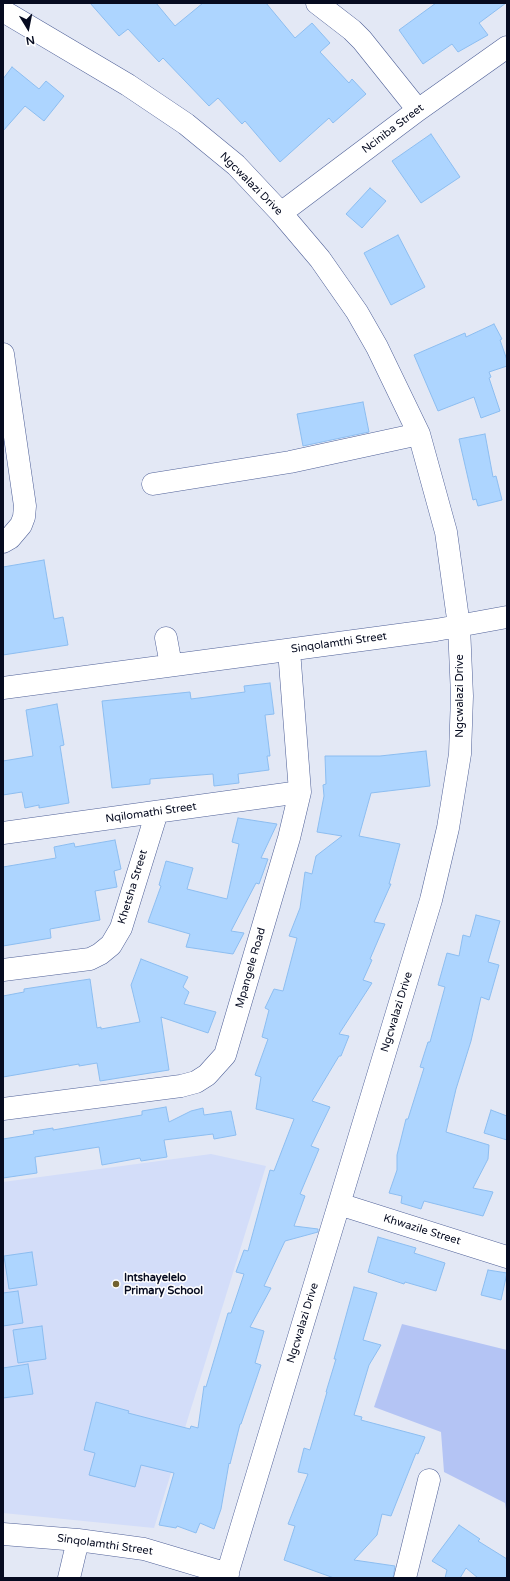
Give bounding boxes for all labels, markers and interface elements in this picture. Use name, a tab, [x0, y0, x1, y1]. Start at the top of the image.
north arrow	[8, 8, 48, 48]
text: N	[25, 33, 36, 47]
street label: Nciniba Street	[359, 101, 427, 157]
street label: Ngcwalazi Drive	[217, 150, 285, 218]
street label: Sinqolamthi Street	[290, 630, 388, 656]
street label: Ngcwalazi Drive	[453, 654, 467, 738]
street label: Nqilomathi Street	[105, 800, 197, 826]
street label: Khetsha Street	[115, 848, 151, 926]
street label: Mpangele Road	[233, 926, 269, 1010]
street label: Ngcwalazi Drive	[378, 970, 416, 1054]
street label: Khwazile Street	[382, 1212, 462, 1248]
place label: Intshayelelo Primary School	[124, 1271, 203, 1297]
marker: Intshayelelo Primary School	[111, 1279, 121, 1289]
street label: Ngcwalazi Drive	[284, 1281, 322, 1365]
street label: Sinqolamthi Street	[56, 1532, 154, 1558]

